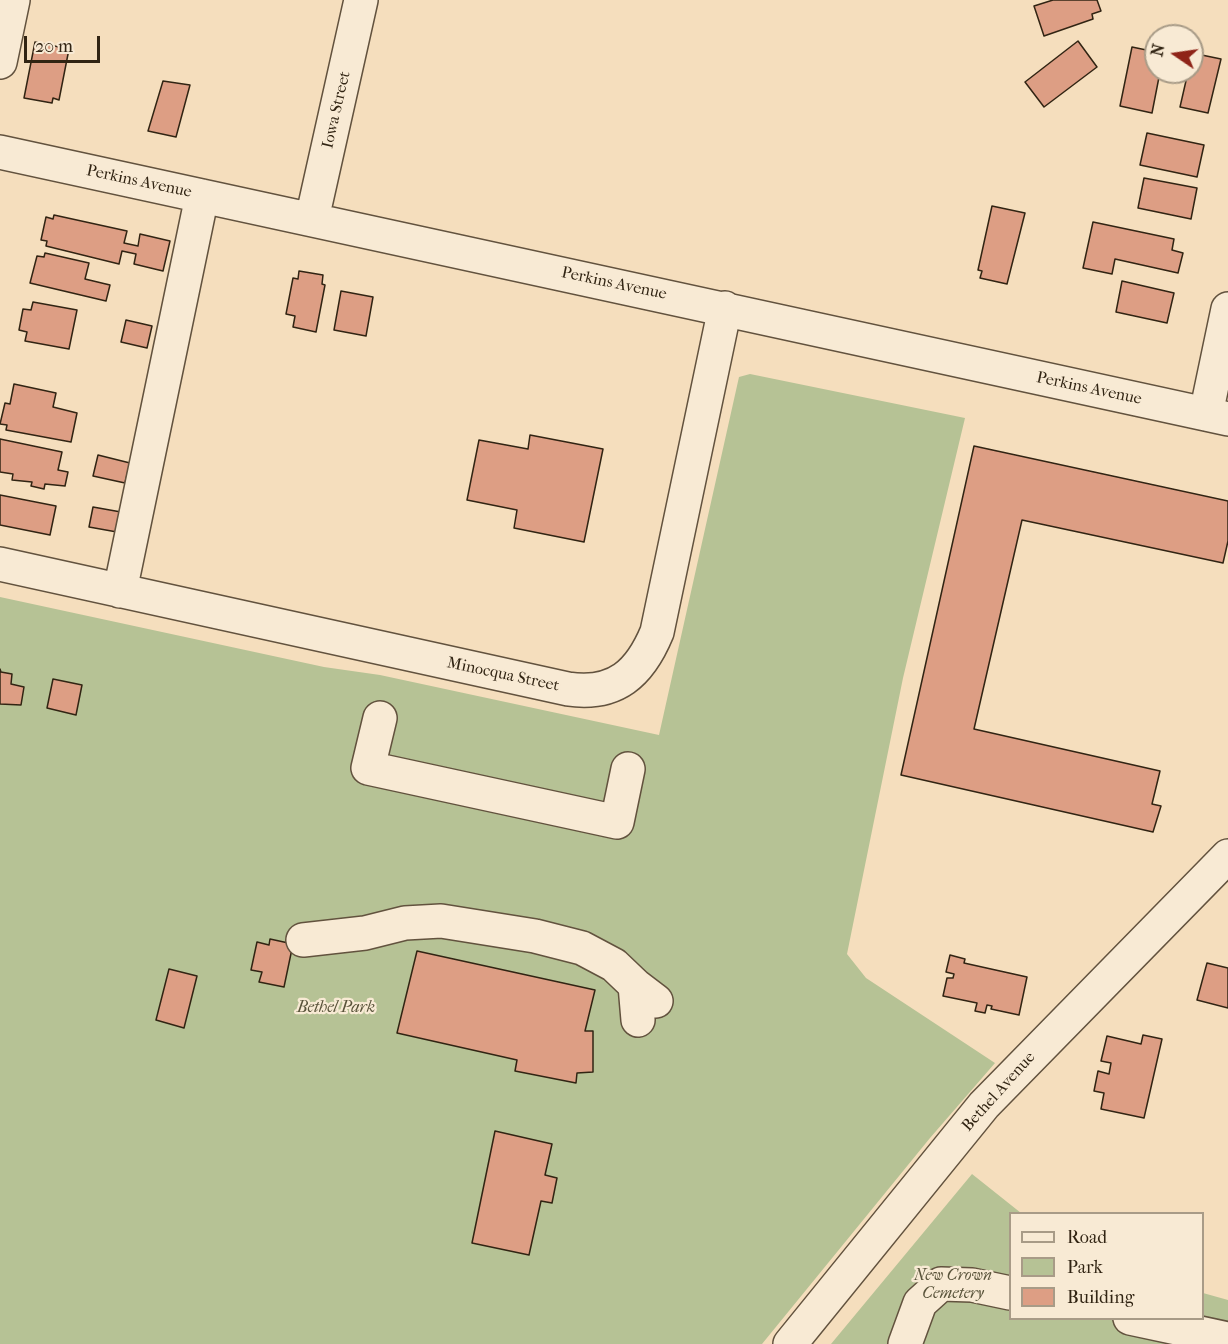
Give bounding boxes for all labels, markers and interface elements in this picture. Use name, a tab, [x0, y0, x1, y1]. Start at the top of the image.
scale bar	[27, 24, 104, 62]
north arrow	[1144, 24, 1204, 84]
text: 20 m	[35, 36, 73, 57]
text: N	[1147, 42, 1169, 58]
street label: Iowa Street	[319, 70, 355, 150]
street label: Perkins Avenue	[85, 161, 193, 203]
street label: Perkins Avenue	[560, 263, 668, 305]
street label: Perkins Avenue	[1035, 368, 1143, 410]
street label: Minocqua Street	[445, 654, 561, 696]
park label: Bethel Park	[297, 998, 375, 1018]
street label: Bethel Avenue	[958, 1048, 1040, 1136]
legend	[1009, 1212, 1204, 1320]
text: Road	[1067, 1227, 1107, 1248]
text: Park	[1067, 1257, 1103, 1278]
park label: New Crown Cemetery	[914, 1266, 992, 1304]
text: Building	[1067, 1287, 1134, 1308]

